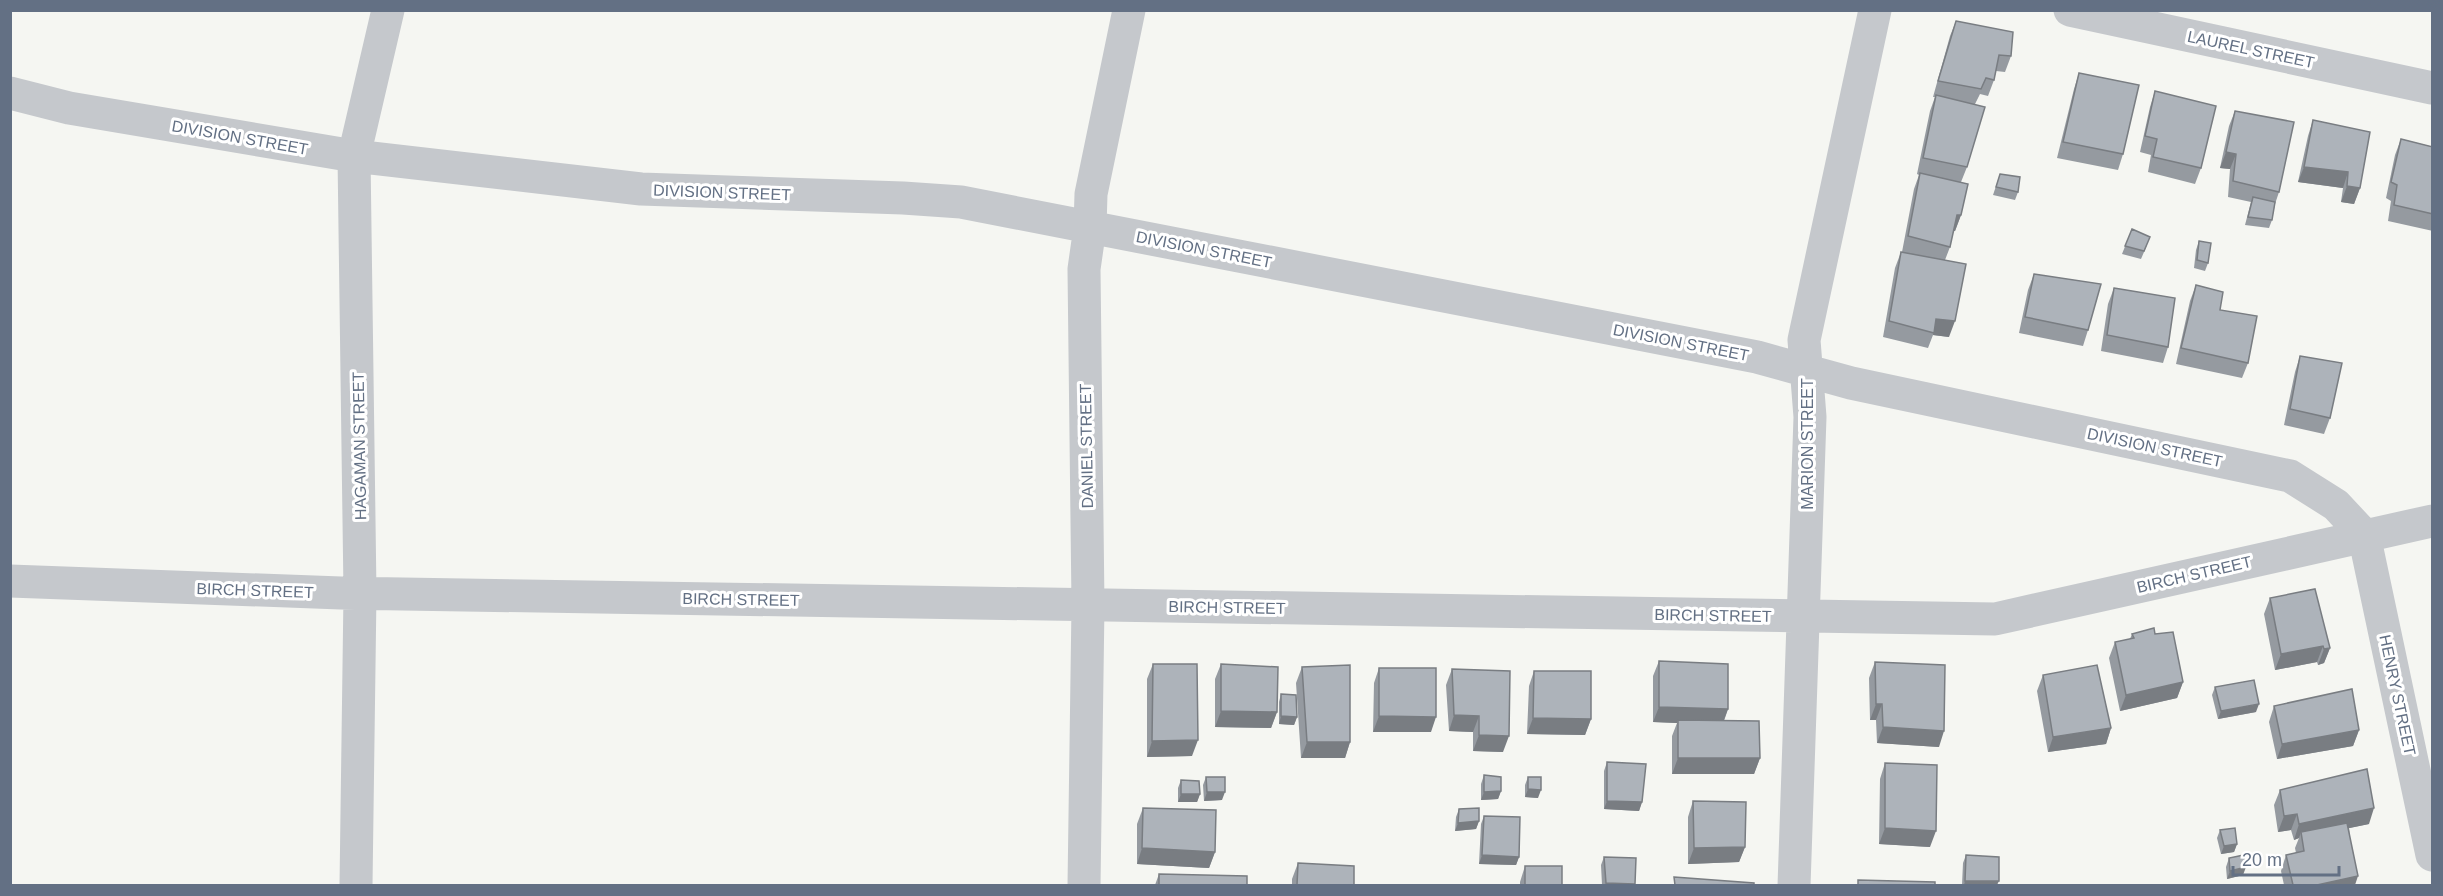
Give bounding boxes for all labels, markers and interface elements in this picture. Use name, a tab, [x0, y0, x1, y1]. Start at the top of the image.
street label: LAUREL STREET	[2186, 28, 2316, 71]
street label: DIVISION STREET	[171, 117, 309, 158]
street label: DIVISION STREET	[653, 182, 791, 203]
street label: DIVISION STREET	[1135, 228, 1273, 271]
street label: DIVISION STREET	[1612, 321, 1750, 364]
street label: HAGAMAN STREET	[350, 371, 369, 520]
street label: MARION STREET	[1799, 378, 1816, 510]
street label: DANIEL STREET	[1077, 383, 1096, 509]
street label: DIVISION STREET	[2086, 425, 2224, 470]
street label: BIRCH STREET	[2135, 553, 2253, 596]
street label: BIRCH STREET	[196, 580, 314, 601]
street label: BIRCH STREET	[682, 590, 800, 609]
street label: BIRCH STREET	[1168, 598, 1286, 617]
street label: BIRCH STREET	[1654, 606, 1772, 625]
street label: HENRY STREET	[2376, 633, 2419, 757]
scale bar	[2233, 839, 2340, 877]
text: 20 m	[2242, 850, 2282, 870]

